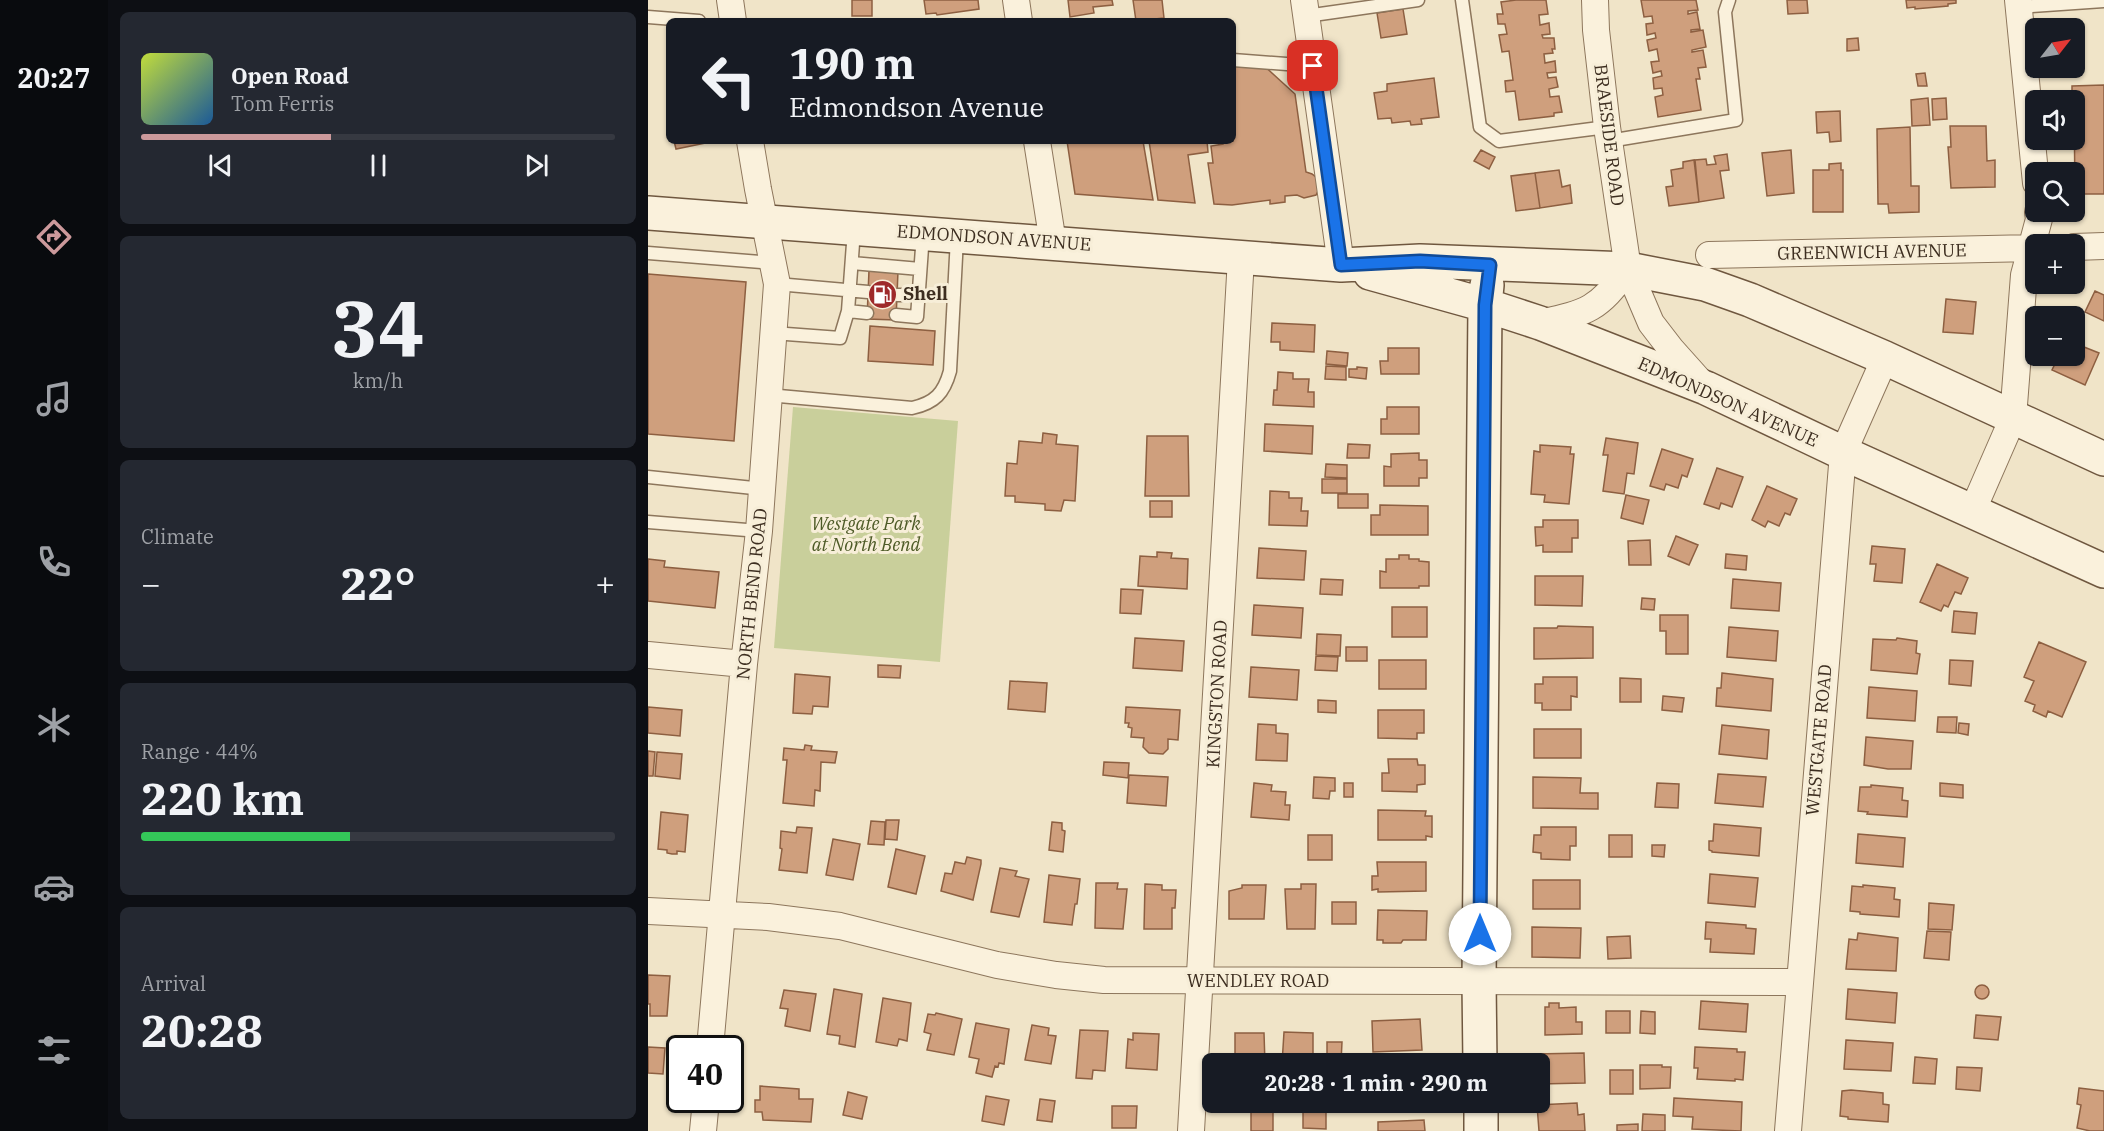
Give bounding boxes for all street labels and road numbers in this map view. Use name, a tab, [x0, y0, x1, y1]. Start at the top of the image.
street label: BRAESIDE ROAD	[1589, 63, 1630, 207]
street label: EDMONDSON AVENUE	[896, 219, 1092, 256]
street label: GREENWICH AVENUE	[1777, 238, 1967, 265]
street label: EDMONDSON AVENUE	[1634, 351, 1822, 452]
street label: NORTH BEND ROAD	[731, 507, 772, 681]
street label: KINGSTON ROAD	[1201, 619, 1232, 769]
street label: WESTGATE ROAD	[1800, 663, 1837, 817]
street label: WENDLEY ROAD	[1187, 969, 1329, 992]

